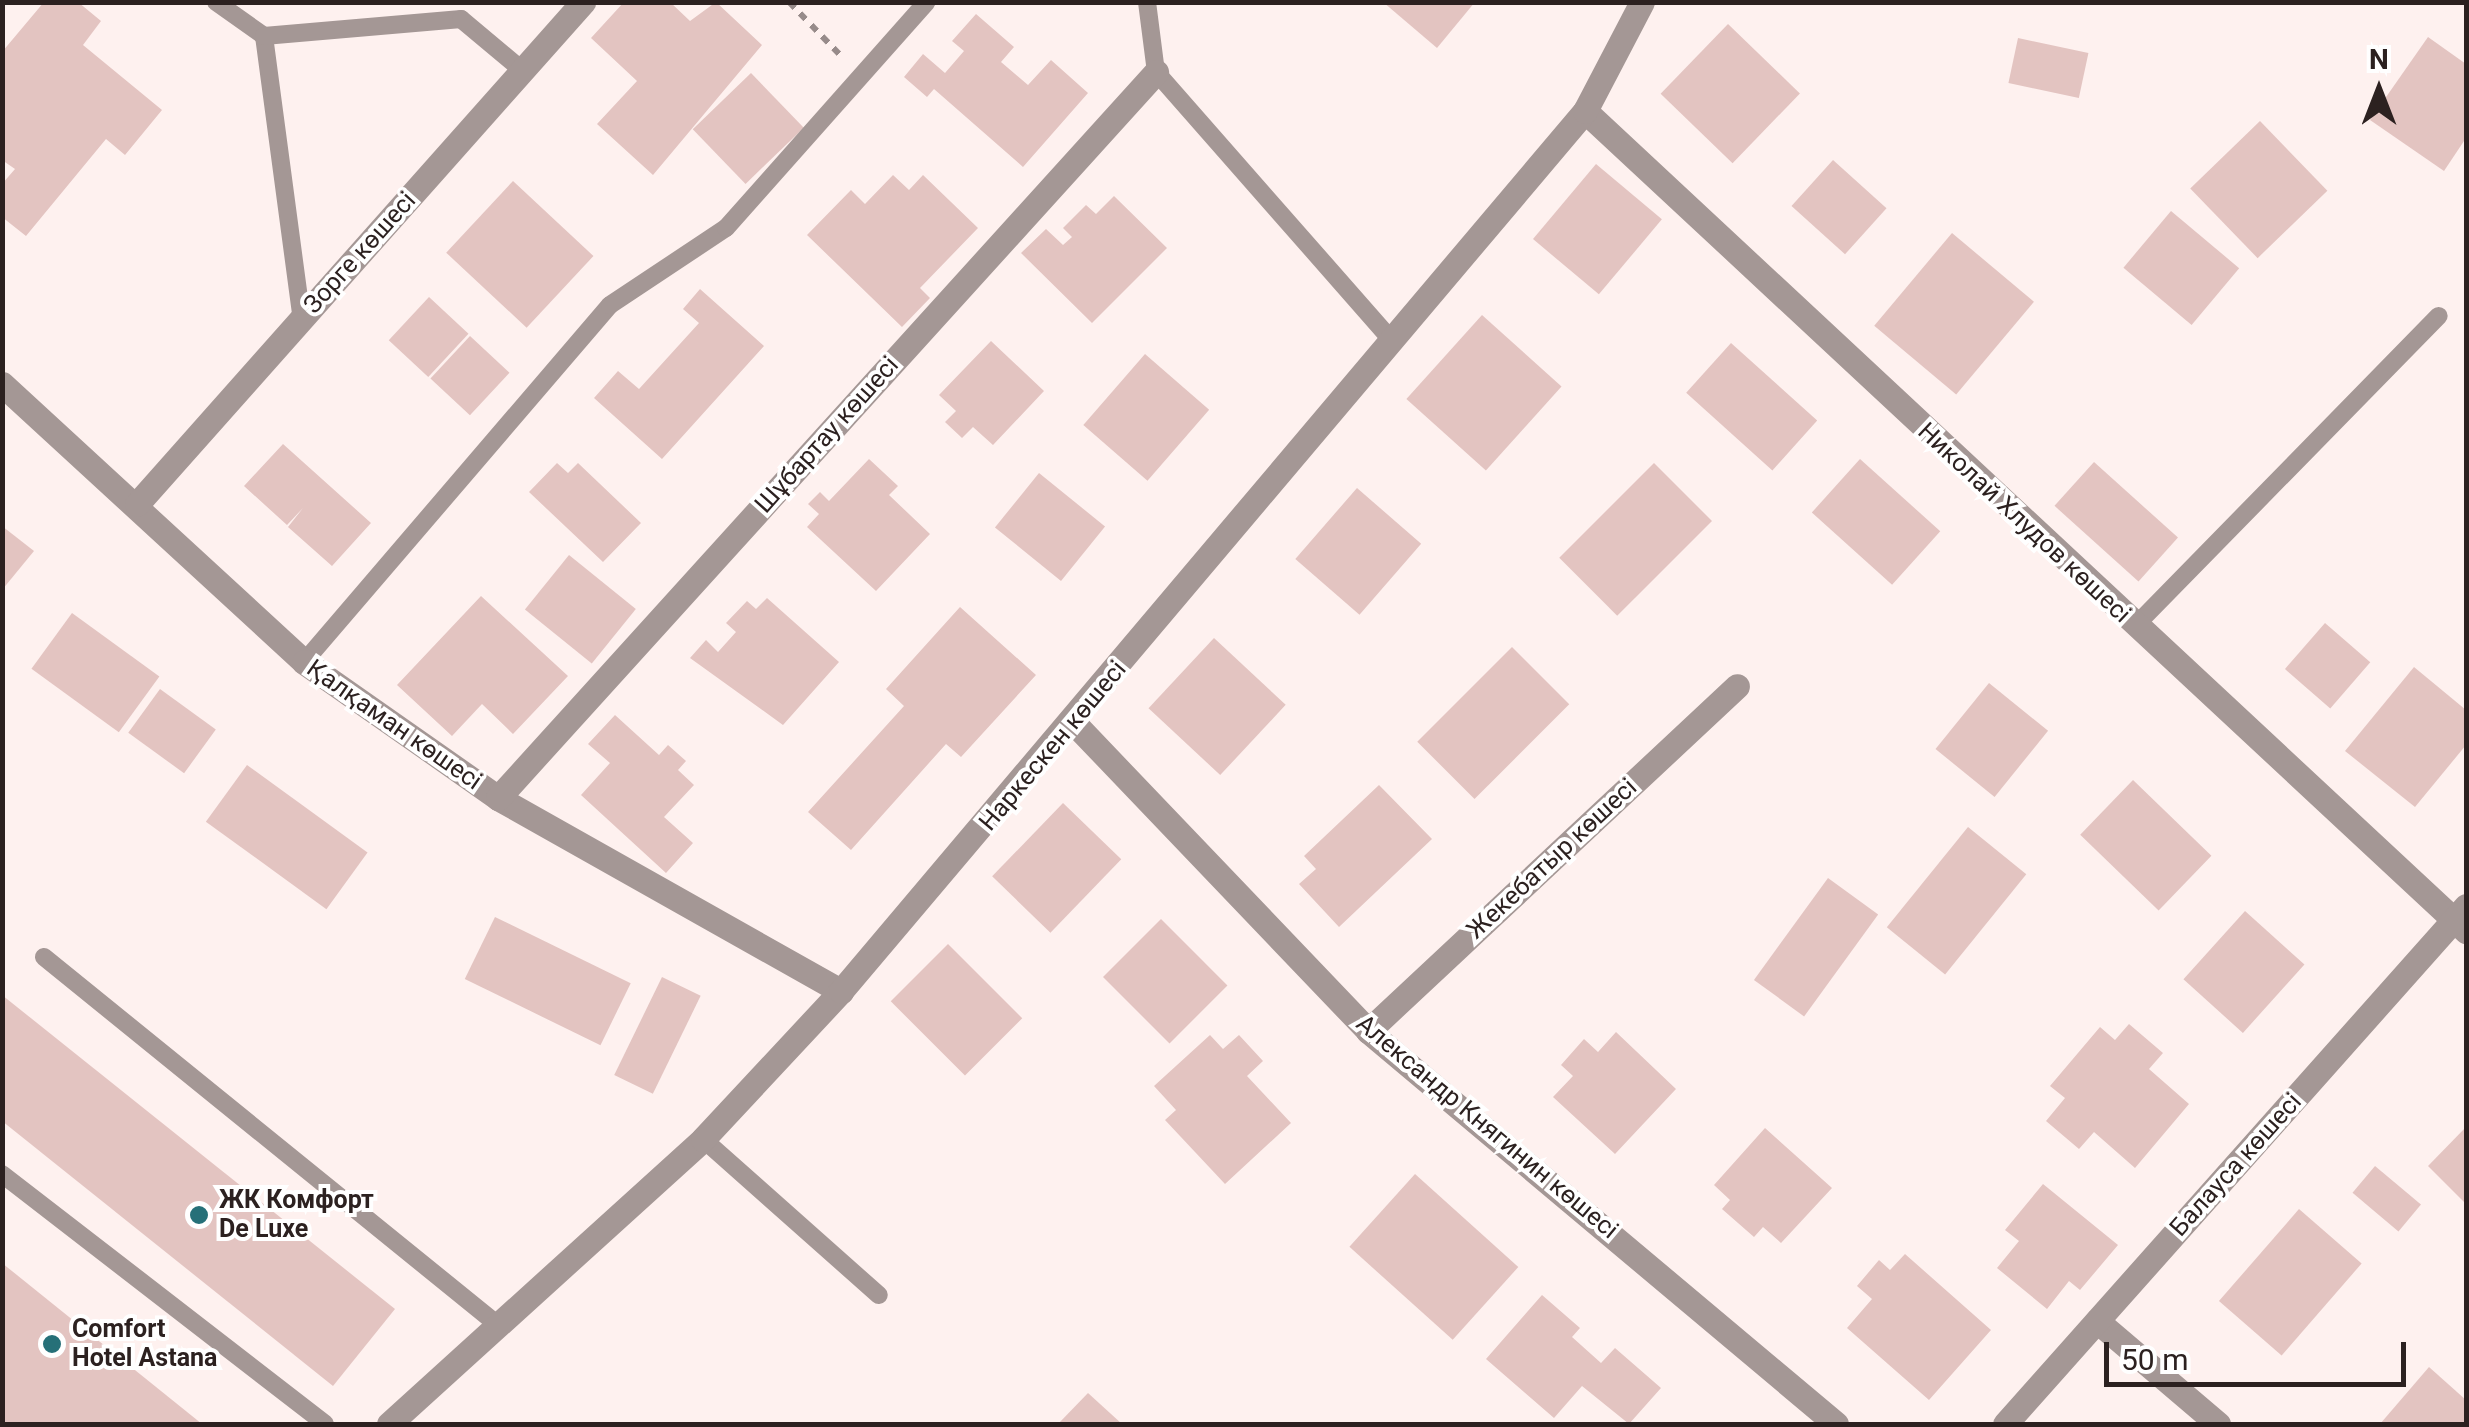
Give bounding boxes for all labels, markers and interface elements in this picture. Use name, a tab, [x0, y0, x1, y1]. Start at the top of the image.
north arrow	[2329, 40, 2429, 140]
text: N	[2369, 43, 2389, 76]
street label: Зорге көшесі	[298, 186, 422, 320]
street label: Шұбартау көшесі	[749, 351, 905, 519]
street label: Николай Хлудов көшесі	[1911, 417, 2137, 629]
street label: Қалқаман көшесі	[301, 653, 487, 797]
street label: Наркескен көшесі	[973, 655, 1133, 837]
street label: Жекебатыр көшесі	[1461, 773, 1643, 945]
street label: Александр Княгинин көшесі	[1350, 1009, 1624, 1245]
street label: Балауса көшесі	[2164, 1087, 2308, 1243]
place label: ЖК Комфорт De Luxe	[219, 1186, 374, 1245]
marker: ЖК Комфорт De Luxe	[188, 1204, 210, 1226]
place label: Comfort Hotel Astana	[72, 1315, 217, 1374]
scale bar	[2109, 1322, 2412, 1384]
marker: Comfort Hotel Astana	[41, 1333, 63, 1355]
text: 50 m	[2121, 1342, 2188, 1377]

